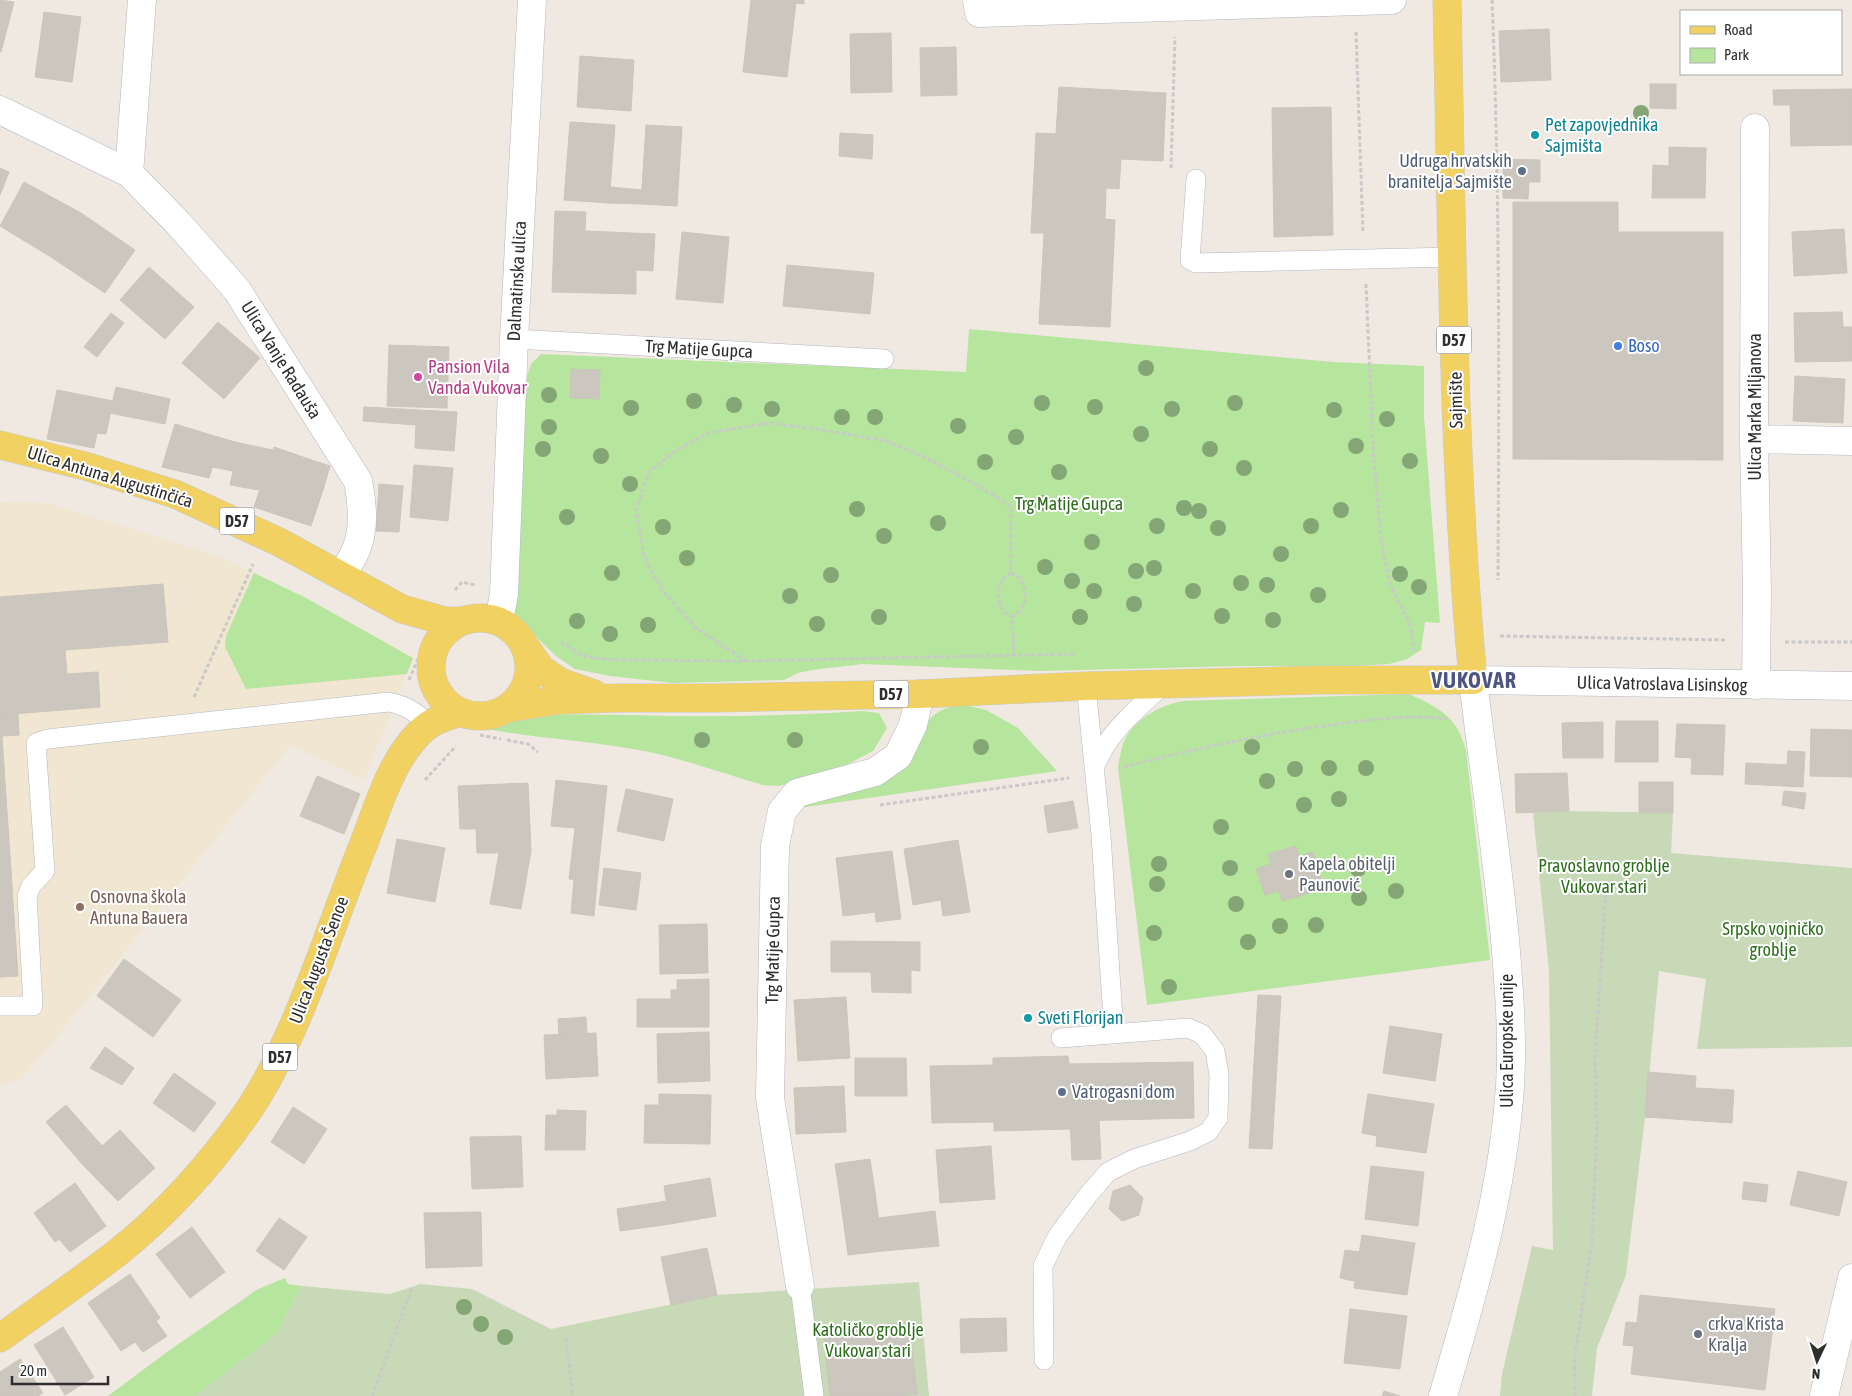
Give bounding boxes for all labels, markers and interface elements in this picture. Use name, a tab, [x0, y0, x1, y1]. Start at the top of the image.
legend	[1680, 10, 1842, 75]
text: Road	[1724, 21, 1753, 38]
text: Park	[1724, 46, 1749, 63]
place label: Pet zapovjednika Sajmišta	[1545, 114, 1658, 156]
marker: Pet zapovjednika Sajmišta	[1529, 129, 1541, 141]
place label: Udruga hrvatskih branitelja Sajmište	[1388, 150, 1512, 192]
marker: Udruga hrvatskih branitelja Sajmište	[1516, 165, 1528, 177]
street label: Dalmatinska ulica	[503, 220, 530, 342]
street label: Ulica Vanje Radauša	[237, 297, 326, 422]
road number: D57	[1436, 326, 1472, 354]
street label: Ulica Marka Miljanova	[1744, 333, 1765, 481]
street label: Trg Matije Gupca	[644, 335, 754, 362]
place label: Boso	[1628, 335, 1660, 356]
marker: Boso	[1612, 340, 1624, 352]
place label: Pansion Vila Vanda Vukovar	[428, 356, 527, 398]
marker: Pansion Vila Vanda Vukovar	[412, 371, 424, 383]
street label: Sajmište	[1445, 371, 1466, 429]
street label: Ulica Antuna Augustinčića	[25, 441, 196, 512]
park label: Trg Matije Gupca	[1015, 493, 1123, 514]
road number: D57	[220, 508, 254, 534]
district label: VUKOVAR	[1430, 667, 1517, 693]
street label: Ulica Vatroslava Lisinskog	[1577, 672, 1748, 695]
road number: D57	[874, 681, 908, 708]
place label: Kapela obitelji Paunović	[1299, 853, 1396, 895]
park label: Pravoslavno groblje Vukovar stari	[1538, 855, 1670, 897]
marker: Kapela obitelji Paunović	[1283, 868, 1295, 880]
place label: Osnovna škola Antuna Bauera	[90, 886, 188, 928]
street label: Ulica Augusta Šenoe	[285, 893, 352, 1026]
street label: Trg Matije Gupca	[761, 896, 784, 1004]
marker: Osnovna škola Antuna Bauera	[74, 901, 86, 913]
park label: Srpsko vojničko groblje	[1722, 918, 1824, 960]
street label: Ulica Europske unije	[1496, 974, 1517, 1108]
place label: Sveti Florijan	[1038, 1007, 1124, 1028]
marker: Sveti Florijan	[1022, 1012, 1034, 1024]
road number: D57	[262, 1044, 298, 1070]
place label: Vatrogasni dom	[1072, 1081, 1175, 1102]
marker: Vatrogasni dom	[1056, 1086, 1068, 1098]
place label: crkva Krista Kralja	[1708, 1313, 1784, 1355]
park label: Katoličko groblje Vukovar stari	[812, 1319, 924, 1361]
marker: crkva Krista Kralja	[1692, 1328, 1704, 1340]
north arrow	[1792, 1336, 1842, 1386]
scale bar	[12, 1354, 109, 1386]
text: 20 m	[20, 1362, 47, 1379]
text: N	[1811, 1366, 1821, 1382]

